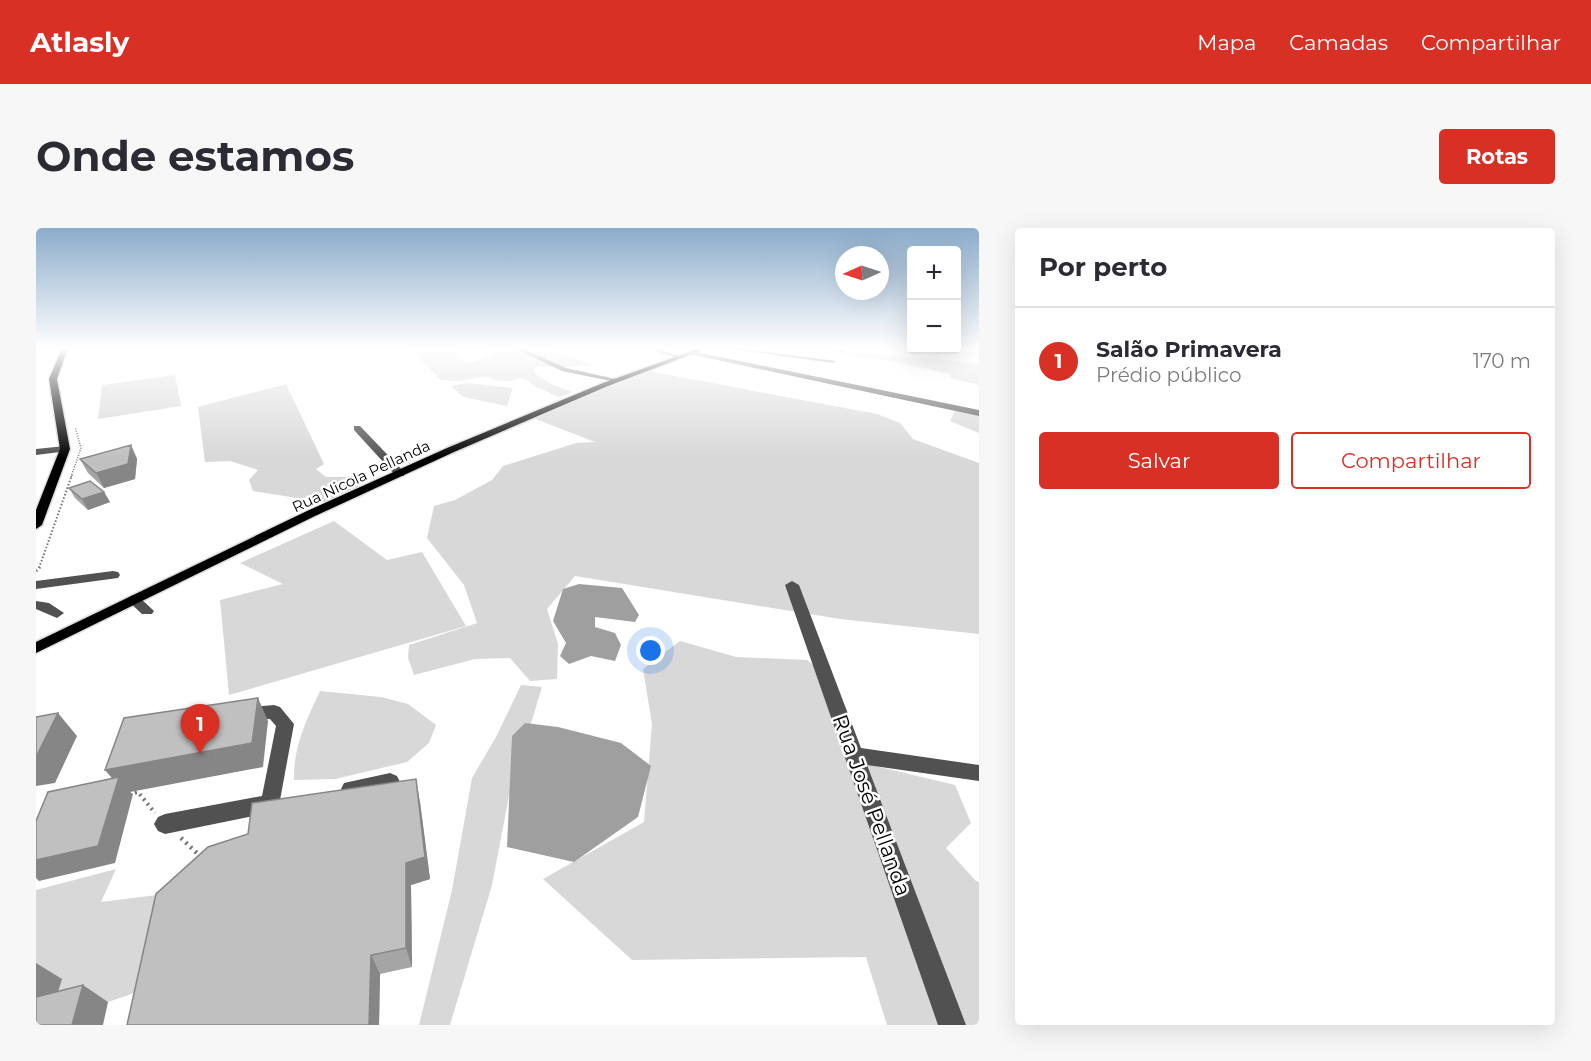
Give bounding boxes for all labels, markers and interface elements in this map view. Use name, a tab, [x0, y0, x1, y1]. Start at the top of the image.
text: Atlasly	[30, 25, 129, 59]
text: Mapa	[1197, 30, 1256, 55]
text: Camadas	[1289, 30, 1388, 55]
text: Compartilhar	[1421, 30, 1561, 55]
button: Rotas	[1439, 129, 1555, 184]
text: Onde estamos	[36, 130, 354, 182]
north arrow	[835, 246, 889, 300]
map controls	[907, 246, 961, 354]
button: +	[907, 246, 961, 300]
text: Por perto	[1039, 251, 1167, 283]
button: −	[907, 300, 961, 354]
text: Salão Primavera	[1096, 336, 1282, 363]
text: 1	[1055, 349, 1062, 373]
text: 170 m	[1473, 349, 1531, 373]
text: Prédio público	[1096, 363, 1241, 387]
button: Salvar	[1039, 432, 1279, 489]
button: Compartilhar	[1291, 432, 1531, 489]
street label: Rua Nicola Pellanda	[289, 436, 433, 516]
your location	[636, 636, 665, 665]
pin: 1	[180, 704, 220, 754]
street label: Rua José Pellanda	[828, 711, 916, 899]

